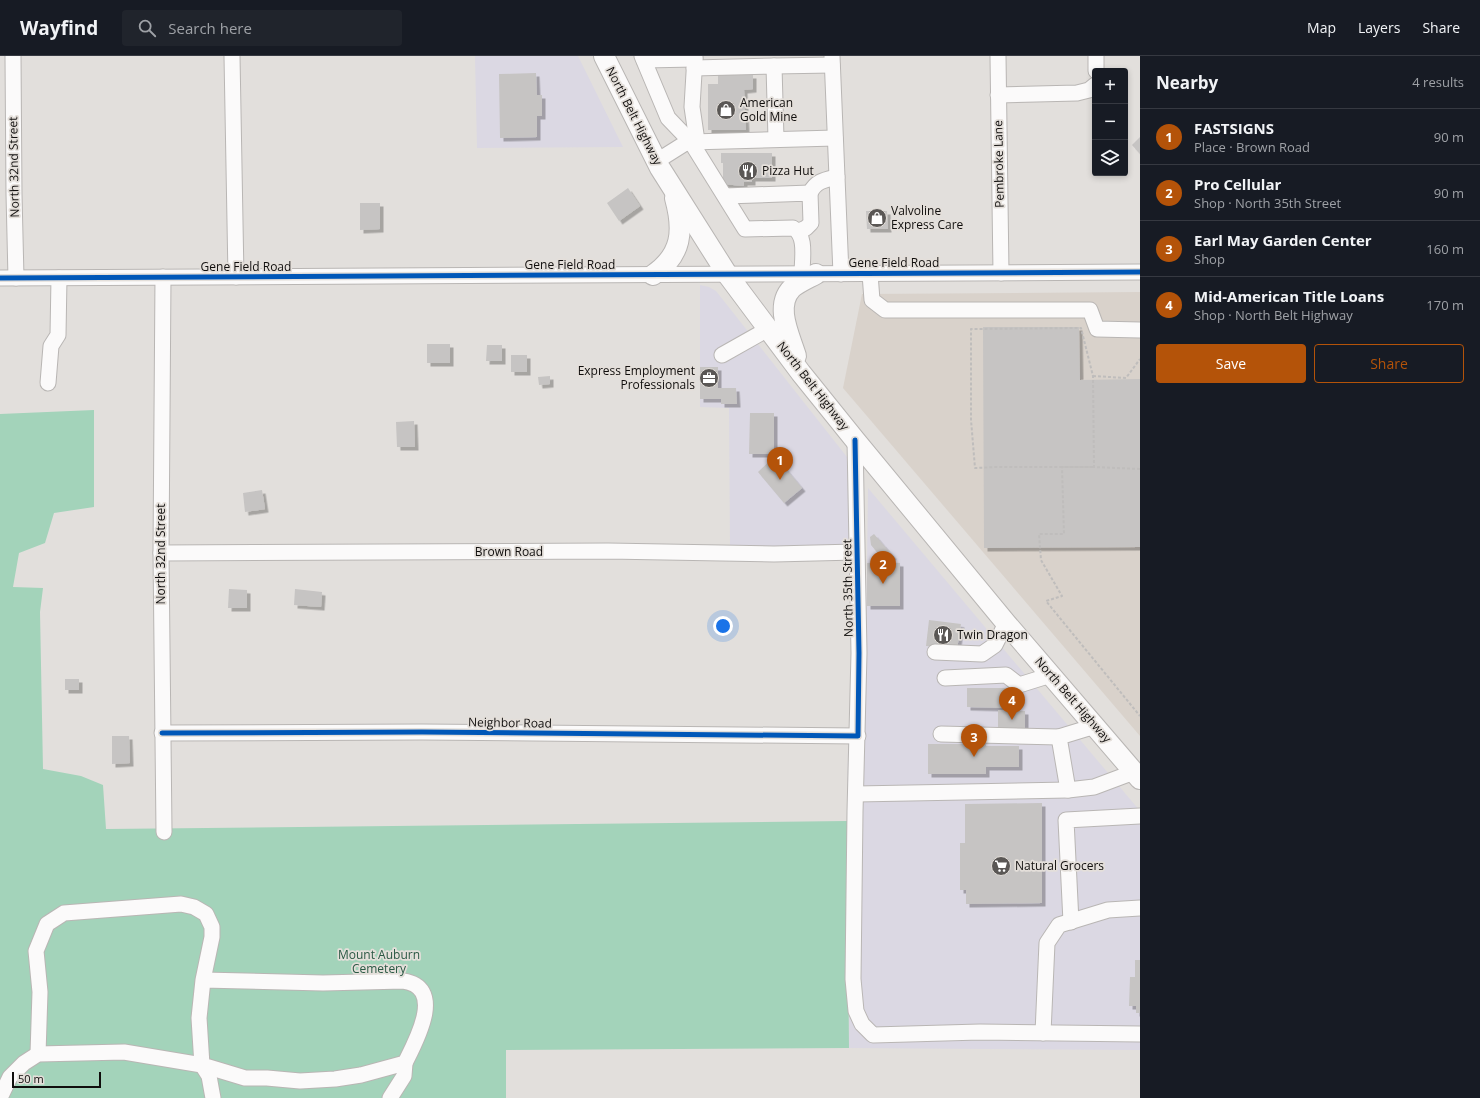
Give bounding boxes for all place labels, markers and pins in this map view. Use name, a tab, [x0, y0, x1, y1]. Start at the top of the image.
place label: American Gold Mine	[740, 94, 798, 125]
shop icon: American Gold Mine	[715, 99, 737, 121]
restaurant icon: Pizza Hut	[737, 160, 759, 182]
place label: Pizza Hut	[762, 162, 814, 179]
place label: Valvoline Express Care	[891, 202, 964, 233]
shop icon: Valvoline Express Care	[866, 207, 888, 229]
place label: Express Employment Professionals	[578, 362, 695, 393]
office icon: Express Employment Professionals	[698, 367, 720, 389]
pin: 1	[767, 447, 793, 480]
pin: 2	[870, 551, 896, 584]
restaurant icon: Twin Dragon	[932, 624, 954, 646]
place label: Twin Dragon	[957, 626, 1028, 643]
pin: 4	[999, 687, 1025, 720]
pin: 3	[961, 724, 987, 757]
supermarket icon: Natural Grocers	[990, 855, 1012, 877]
place label: Natural Grocers	[1015, 857, 1104, 874]

